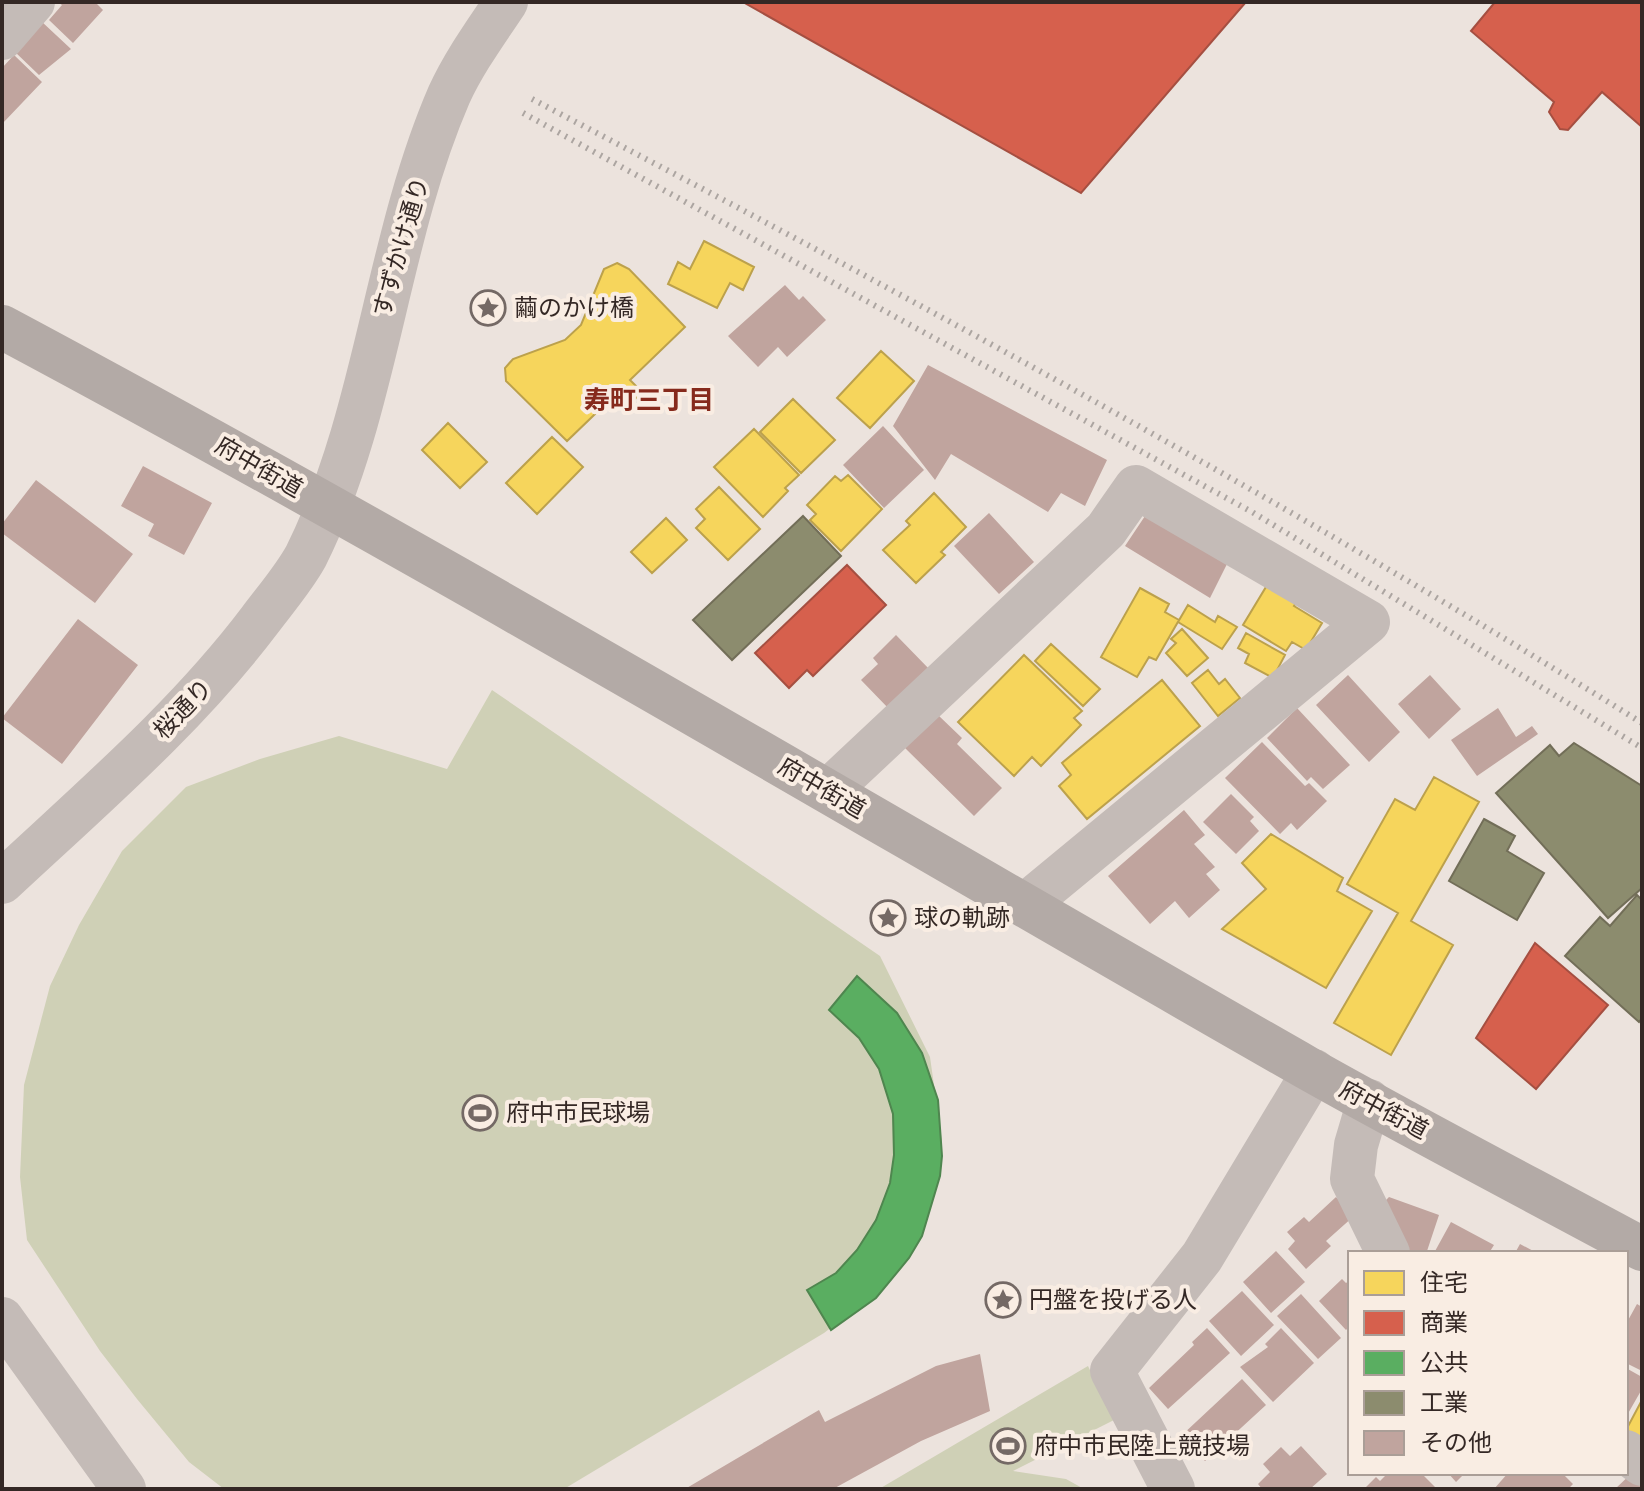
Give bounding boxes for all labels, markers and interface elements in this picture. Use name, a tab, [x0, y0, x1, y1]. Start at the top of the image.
street label: すずかけ通り	[368, 174, 434, 320]
place icon: 繭のかけ橋	[469, 289, 507, 327]
place label: 繭のかけ橋	[514, 294, 634, 322]
district label: 寿町三丁目	[584, 385, 714, 416]
street label: 府中街道	[210, 431, 308, 503]
street label: 桜通り	[148, 673, 218, 745]
street label: 府中街道	[773, 752, 871, 824]
place icon: 球の軌跡	[869, 899, 907, 937]
place label: 球の軌跡	[914, 904, 1010, 932]
street label: 府中街道	[1335, 1075, 1433, 1145]
sports icon: 府中市民球場	[461, 1094, 499, 1132]
place label: 府中市民球場	[506, 1099, 650, 1127]
legend	[1348, 1251, 1628, 1475]
text: 住宅	[1420, 1269, 1468, 1297]
place icon: 円盤を投げる人	[984, 1281, 1022, 1319]
place label: 円盤を投げる人	[1029, 1286, 1197, 1314]
text: 商業	[1420, 1309, 1468, 1337]
text: 公共	[1420, 1349, 1468, 1377]
text: 工業	[1420, 1389, 1468, 1417]
sports icon: 府中市民陸上競技場	[989, 1427, 1027, 1465]
text: その他	[1420, 1429, 1492, 1457]
place label: 府中市民陸上競技場	[1034, 1432, 1250, 1460]

